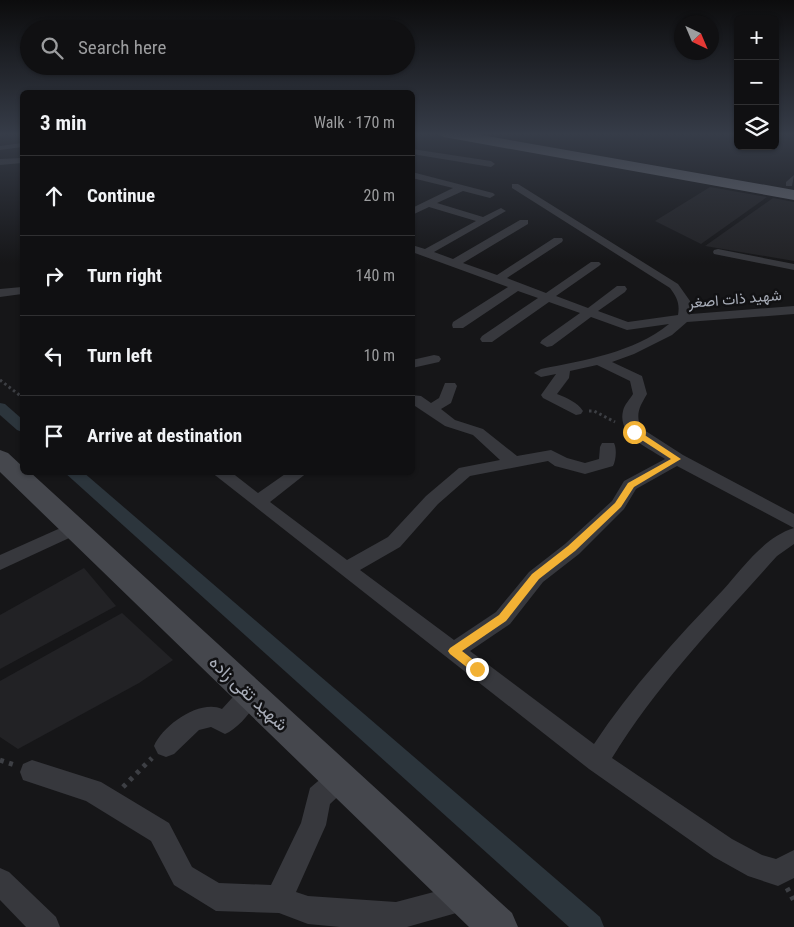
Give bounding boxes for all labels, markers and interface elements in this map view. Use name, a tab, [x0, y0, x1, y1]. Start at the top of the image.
north arrow	[674, 15, 719, 60]
map controls	[734, 15, 779, 150]
button: +	[734, 15, 779, 60]
search box	[20, 20, 415, 75]
icon: search	[38, 34, 66, 62]
text: Search here	[78, 36, 166, 59]
button: −	[734, 60, 779, 105]
button: layers	[734, 105, 779, 150]
text: 3 min	[40, 111, 87, 135]
text: Walk · 170 m	[314, 113, 395, 132]
icon: ahead	[40, 182, 68, 210]
text: Continue	[87, 184, 155, 207]
text: 20 m	[363, 186, 395, 205]
icon: right	[40, 262, 68, 290]
text: Turn right	[87, 264, 162, 287]
text: 140 m	[356, 266, 395, 285]
street label: شهید ذات اصغر	[687, 286, 783, 312]
icon: left	[40, 342, 68, 370]
text: Turn left	[87, 344, 152, 367]
text: 10 m	[363, 346, 395, 365]
route start	[623, 421, 646, 444]
icon: arrive	[40, 422, 68, 450]
text: Arrive at destination	[87, 424, 242, 447]
street label: شهید تقی زاده	[205, 651, 293, 736]
route end	[466, 658, 489, 681]

